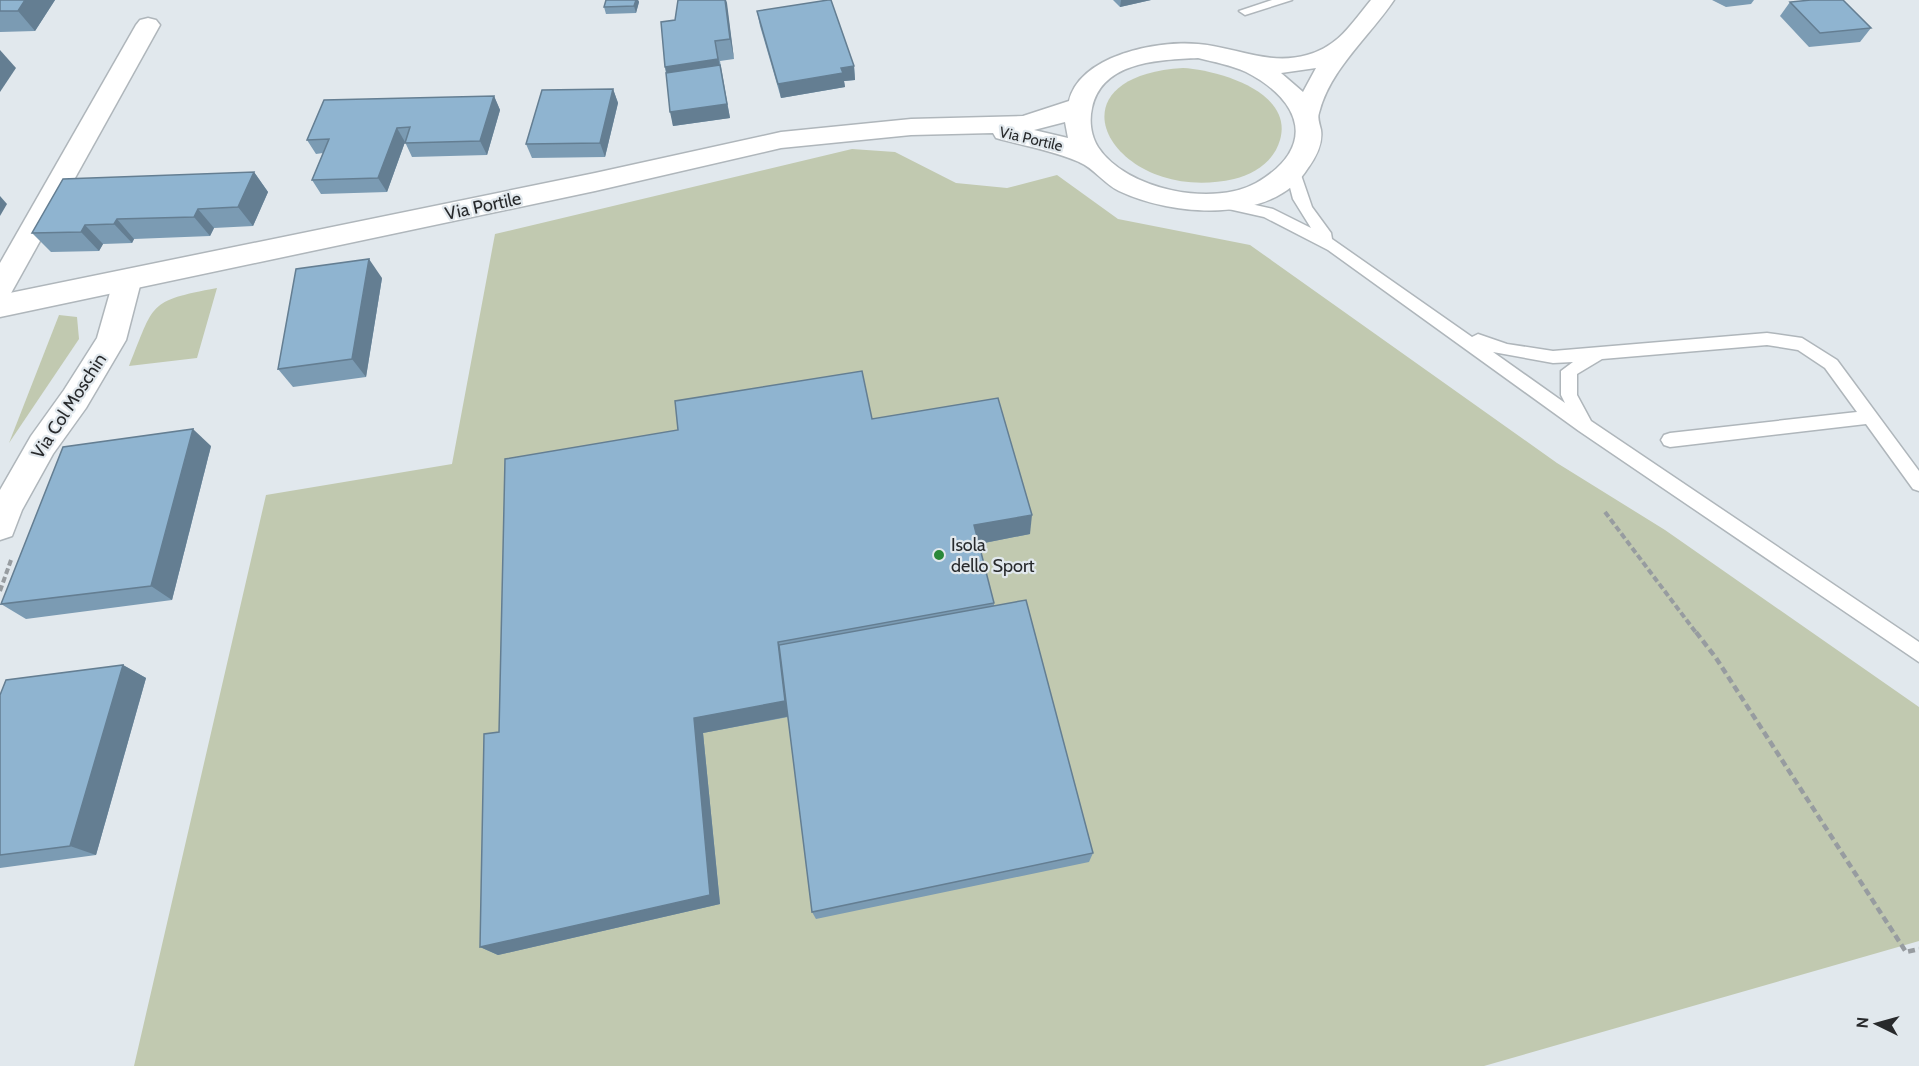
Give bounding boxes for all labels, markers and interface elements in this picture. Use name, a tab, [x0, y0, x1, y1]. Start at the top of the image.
street label: Via Portile	[998, 123, 1065, 155]
street label: Via Portile	[443, 187, 523, 225]
street label: Via Col Moschin	[27, 349, 111, 463]
place label: Isola dello Sport	[951, 534, 1035, 577]
marker: Isola dello Sport	[932, 548, 946, 562]
north arrow	[1847, 994, 1907, 1054]
text: N	[1853, 1016, 1873, 1029]

